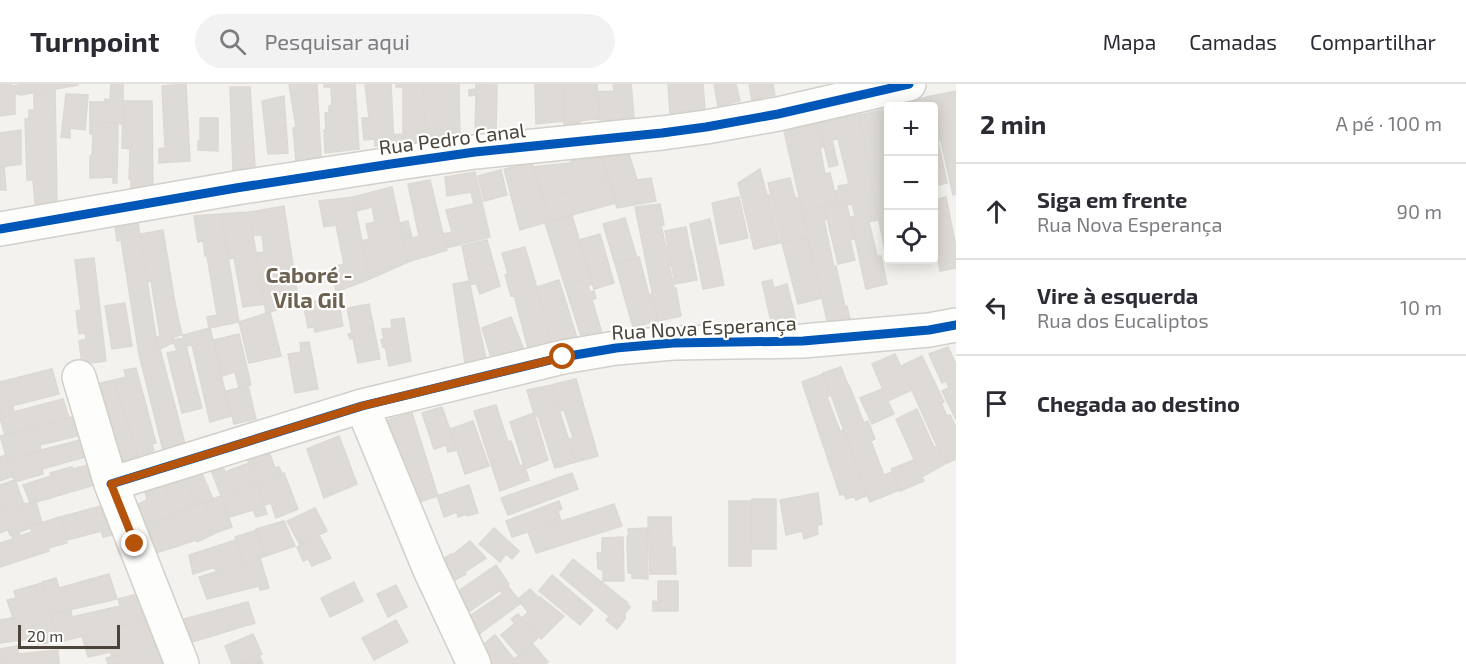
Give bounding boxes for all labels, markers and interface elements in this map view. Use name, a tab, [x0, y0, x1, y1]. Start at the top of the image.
search box	[195, 14, 615, 68]
text: Turnpoint	[30, 24, 159, 58]
icon: search	[216, 25, 249, 58]
text: Pesquisar aqui	[264, 28, 410, 54]
text: Mapa	[1103, 29, 1156, 54]
text: Camadas	[1189, 29, 1277, 54]
text: Compartilhar	[1310, 29, 1436, 54]
map controls	[884, 102, 938, 264]
button: +	[884, 102, 938, 156]
text: 2 min	[980, 108, 1046, 139]
text: A pé · 100 m	[1336, 111, 1442, 135]
street label: Rua Pedro Canal	[377, 117, 527, 159]
button: −	[884, 156, 938, 210]
text: Siga em frente	[1037, 186, 1187, 212]
icon: ahead	[980, 195, 1013, 228]
text: 90 m	[1397, 199, 1442, 223]
button: locate	[884, 210, 938, 264]
text: Rua Nova Esperança	[1037, 212, 1223, 236]
district label: Caboré - Vila Gil	[266, 261, 353, 312]
text: Vire à esquerda	[1037, 282, 1198, 308]
icon: left	[980, 291, 1013, 324]
text: 10 m	[1400, 295, 1442, 319]
text: Rua dos Eucaliptos	[1037, 308, 1209, 332]
street label: Rua Nova Esperança	[611, 310, 797, 345]
route start	[549, 343, 575, 369]
icon: arrive	[980, 387, 1013, 420]
text: Chegada ao destino	[1037, 390, 1240, 416]
route end	[121, 530, 147, 556]
scale bar	[18, 622, 120, 650]
text: 20 m	[27, 626, 63, 645]

